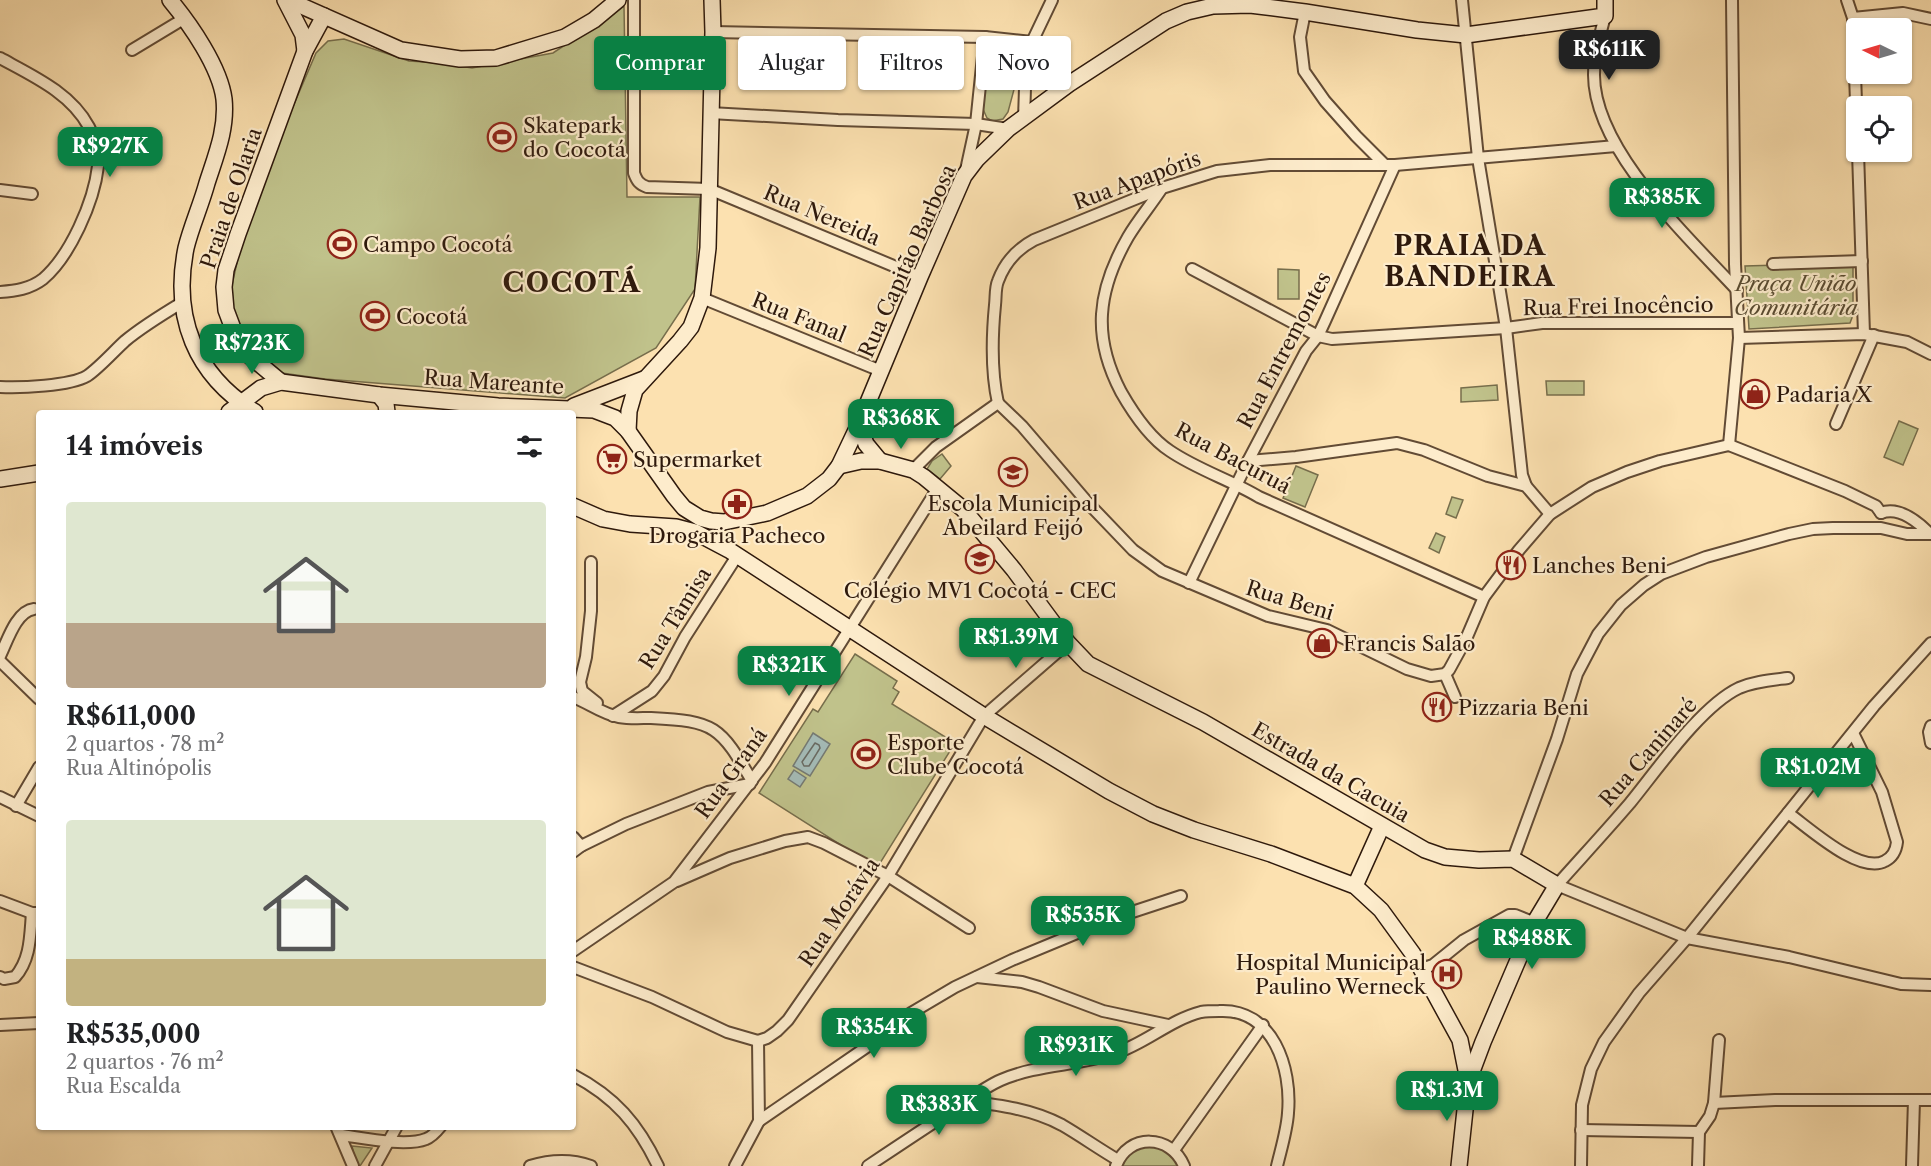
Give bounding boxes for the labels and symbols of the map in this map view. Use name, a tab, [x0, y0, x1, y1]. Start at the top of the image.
north arrow	[1846, 18, 1912, 84]
pin: R$611K	[1560, 30, 1658, 81]
place label: Skatepark do Cocotá	[523, 113, 627, 162]
sports icon: Skatepark do Cocotá	[486, 121, 518, 153]
street label: Praia de Olaria	[195, 123, 267, 272]
pin: R$927K	[61, 127, 159, 178]
street label: Rua Apapóris	[1070, 145, 1204, 215]
street label: Rua Capitão Barbosa	[853, 160, 961, 361]
pin: R$385K	[1613, 178, 1711, 229]
street label: Rua Nereida	[760, 179, 885, 251]
sports icon: Campo Cocotá	[326, 228, 358, 260]
district label: PRAIA DA BANDEIRA	[1384, 229, 1556, 293]
place label: Campo Cocotá	[363, 232, 514, 257]
district label: COCOTÁ	[503, 265, 641, 299]
street label: Rua Entremontes	[1232, 267, 1336, 433]
park label: Praça União Comunitária	[1734, 271, 1858, 320]
street label: Rua Fanal	[748, 287, 850, 347]
street label: Rua Frei Inocêncio	[1522, 292, 1714, 320]
sports icon: Cocotá	[359, 300, 391, 332]
place label: Cocotá	[396, 304, 468, 329]
pin: R$723K	[203, 324, 301, 375]
street label: Rua Mareante	[423, 365, 565, 399]
shop icon: Padaria X	[1739, 378, 1771, 410]
place label: Padaria X	[1776, 382, 1873, 407]
pin: R$368K	[852, 399, 950, 450]
street label: Rua Bacuruá	[1171, 417, 1296, 499]
supermarket icon: Supermarket	[596, 443, 628, 475]
place label: Supermarket	[633, 447, 763, 472]
school or university icon: Escola Municipal Abeilard Feijó	[997, 456, 1029, 488]
pharmacy icon: Drogaria Pacheco	[721, 488, 753, 520]
place label: Escola Municipal Abeilard Feijó	[927, 491, 1099, 540]
place label: Drogaria Pacheco	[649, 523, 825, 548]
school or university icon: Colégio MV1 Cocotá - CEC	[964, 543, 996, 575]
restaurant icon: Lanches Beni	[1495, 549, 1527, 581]
place label: Lanches Beni	[1532, 553, 1667, 578]
street label: Rua Tâmisa	[634, 562, 717, 673]
street label: Rua Beni	[1243, 575, 1337, 625]
place label: Colégio MV1 Cocotá - CEC	[844, 578, 1116, 603]
pin: R$1.39M	[961, 618, 1071, 669]
shop icon: Francis Salão	[1306, 627, 1338, 659]
place label: Francis Salão	[1343, 631, 1475, 656]
pin: R$321K	[740, 646, 838, 697]
restaurant icon: Pizzaria Beni	[1421, 691, 1453, 723]
street label: Rua Caninaré	[1594, 692, 1702, 812]
place label: Pizzaria Beni	[1458, 695, 1589, 720]
street label: Estrada da Cacuia	[1248, 717, 1415, 828]
street label: Rua Graná	[690, 722, 773, 823]
place label: Esporte Clube Cocotá	[887, 730, 1025, 779]
sports icon: Esporte Clube Cocotá	[850, 738, 882, 770]
pin: R$1.02M	[1763, 748, 1873, 799]
street label: Rua Morávia	[793, 852, 885, 971]
pin: R$535K	[1034, 896, 1132, 947]
pin: R$488K	[1483, 919, 1581, 970]
place label: Hospital Municipal Paulino Werneck	[1236, 950, 1427, 999]
hospital icon: Hospital Municipal Paulino Werneck	[1431, 958, 1463, 990]
pin: R$354K	[825, 1008, 923, 1059]
pin: R$931K	[1027, 1026, 1125, 1077]
pin: R$1.3M	[1398, 1071, 1496, 1122]
pin: R$383K	[890, 1085, 988, 1136]

